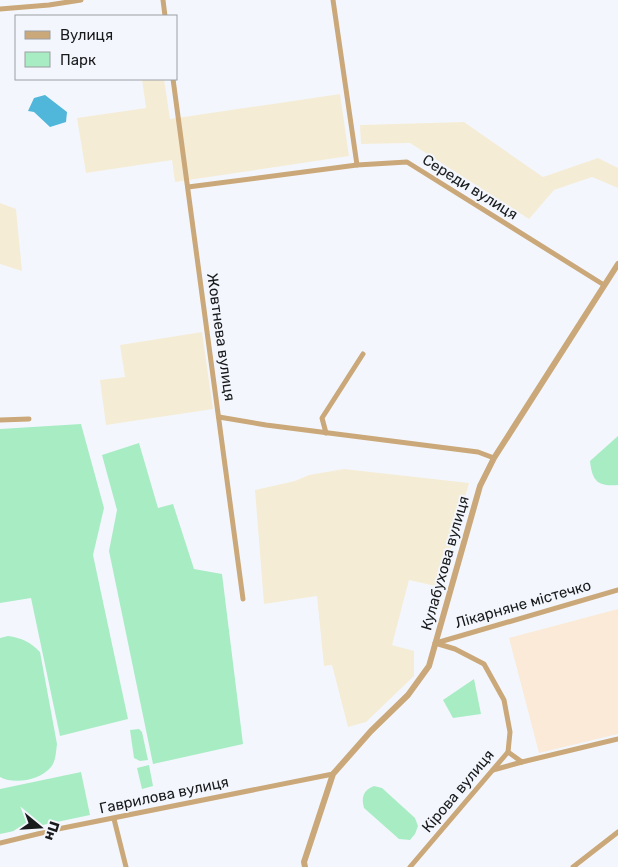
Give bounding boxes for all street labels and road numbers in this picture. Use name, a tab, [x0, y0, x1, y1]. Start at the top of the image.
street label: Середи вулиця	[419, 150, 521, 224]
street label: Жовтнева вулиця	[203, 272, 239, 402]
street label: Кулабухова вулиця	[417, 494, 473, 632]
street label: Лікарняне містечко	[453, 576, 593, 632]
street label: Кірова вулиця	[418, 746, 498, 836]
street label: Гаврилова вулиця	[98, 773, 230, 817]

